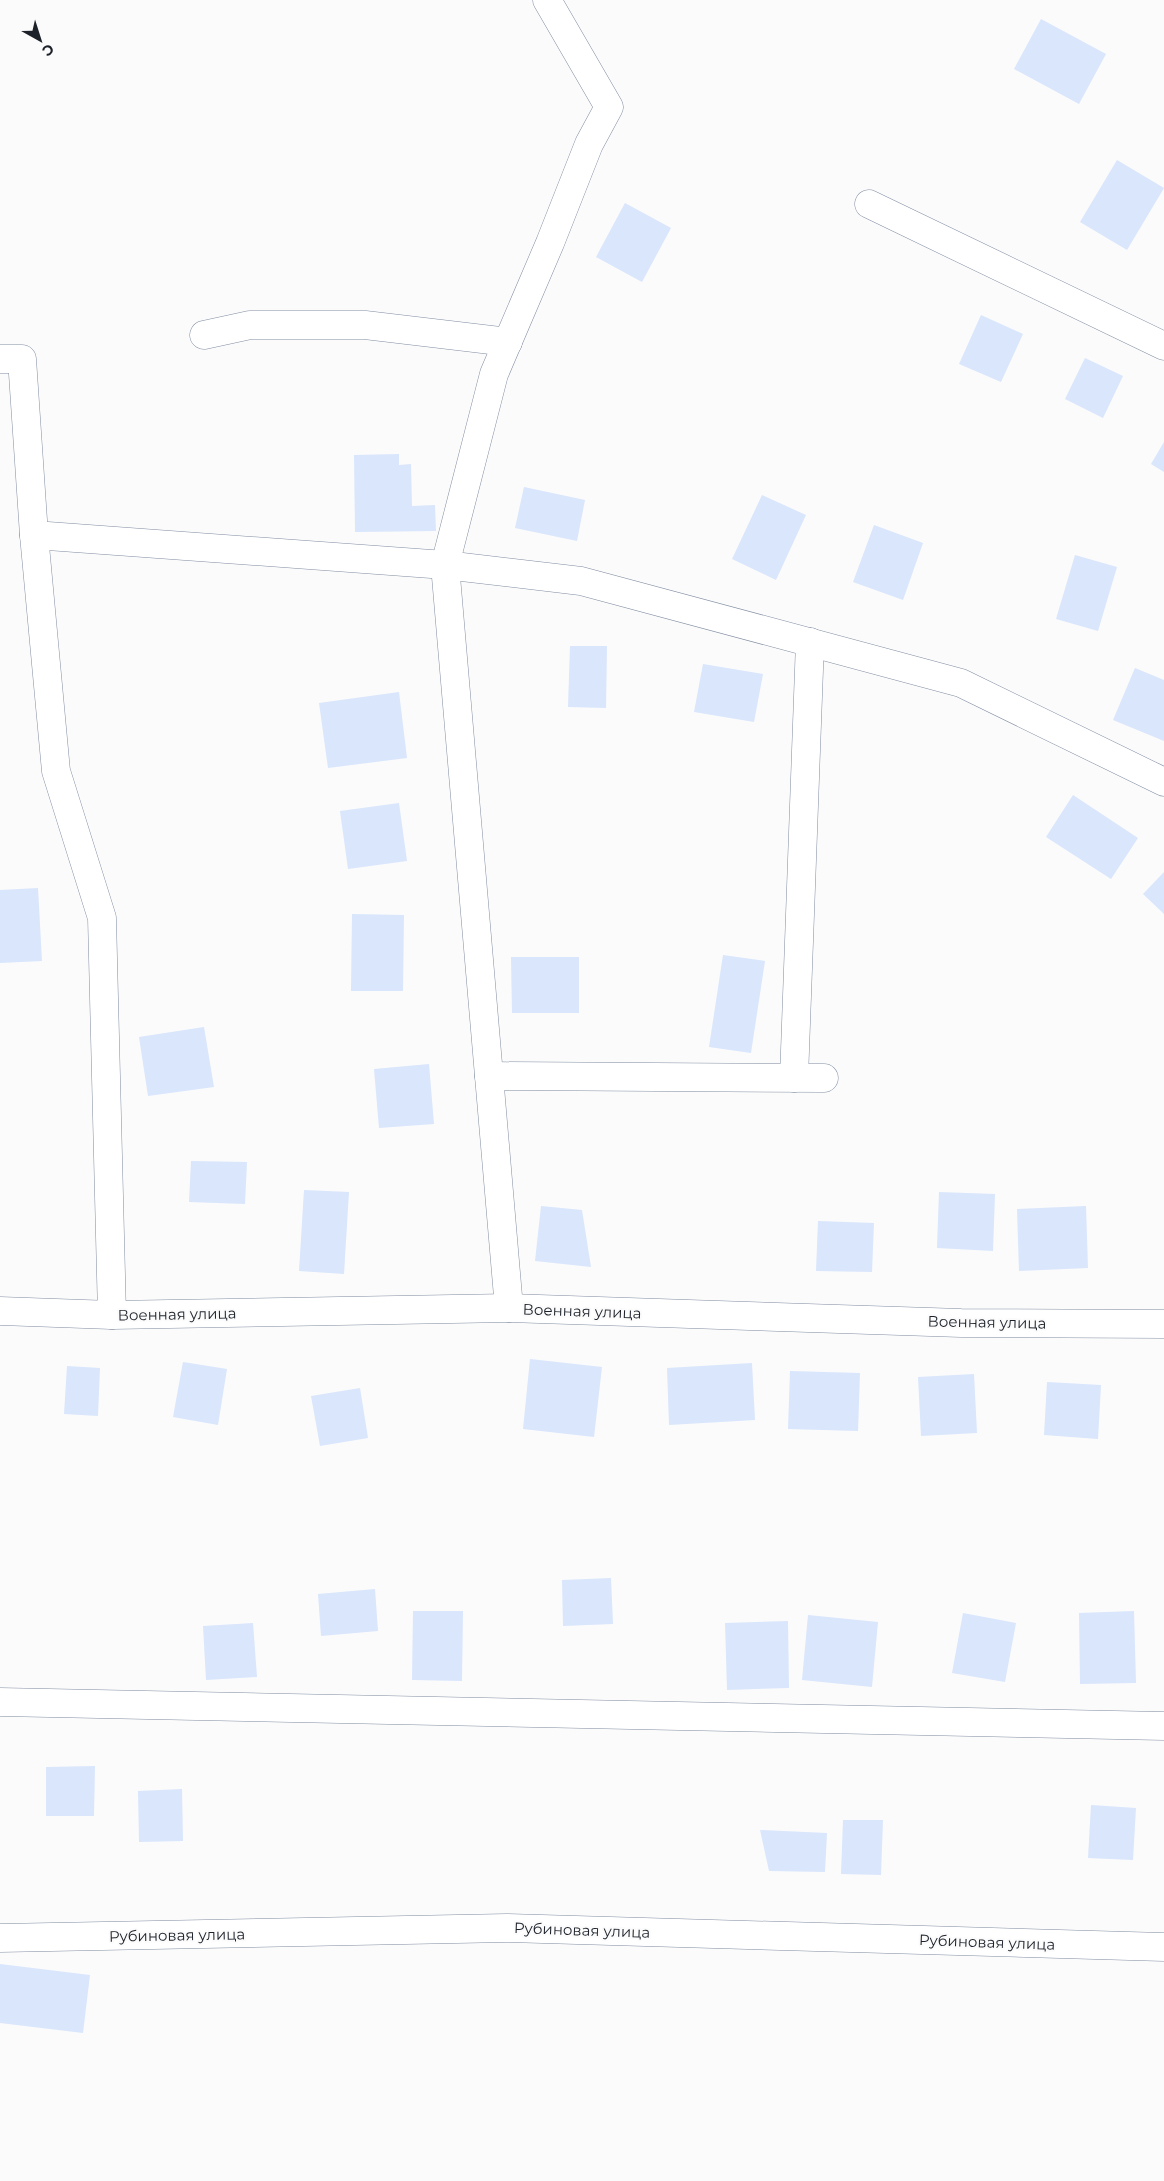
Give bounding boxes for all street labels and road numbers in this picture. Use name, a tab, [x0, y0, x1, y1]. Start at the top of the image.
street label: Военная улица	[522, 1299, 642, 1323]
street label: Военная улица	[117, 1303, 237, 1325]
street label: Военная улица	[927, 1311, 1047, 1333]
street label: Рубиновая улица	[514, 1918, 650, 1942]
street label: Рубиновая улица	[109, 1924, 245, 1946]
street label: Рубиновая улица	[919, 1930, 1055, 1954]

